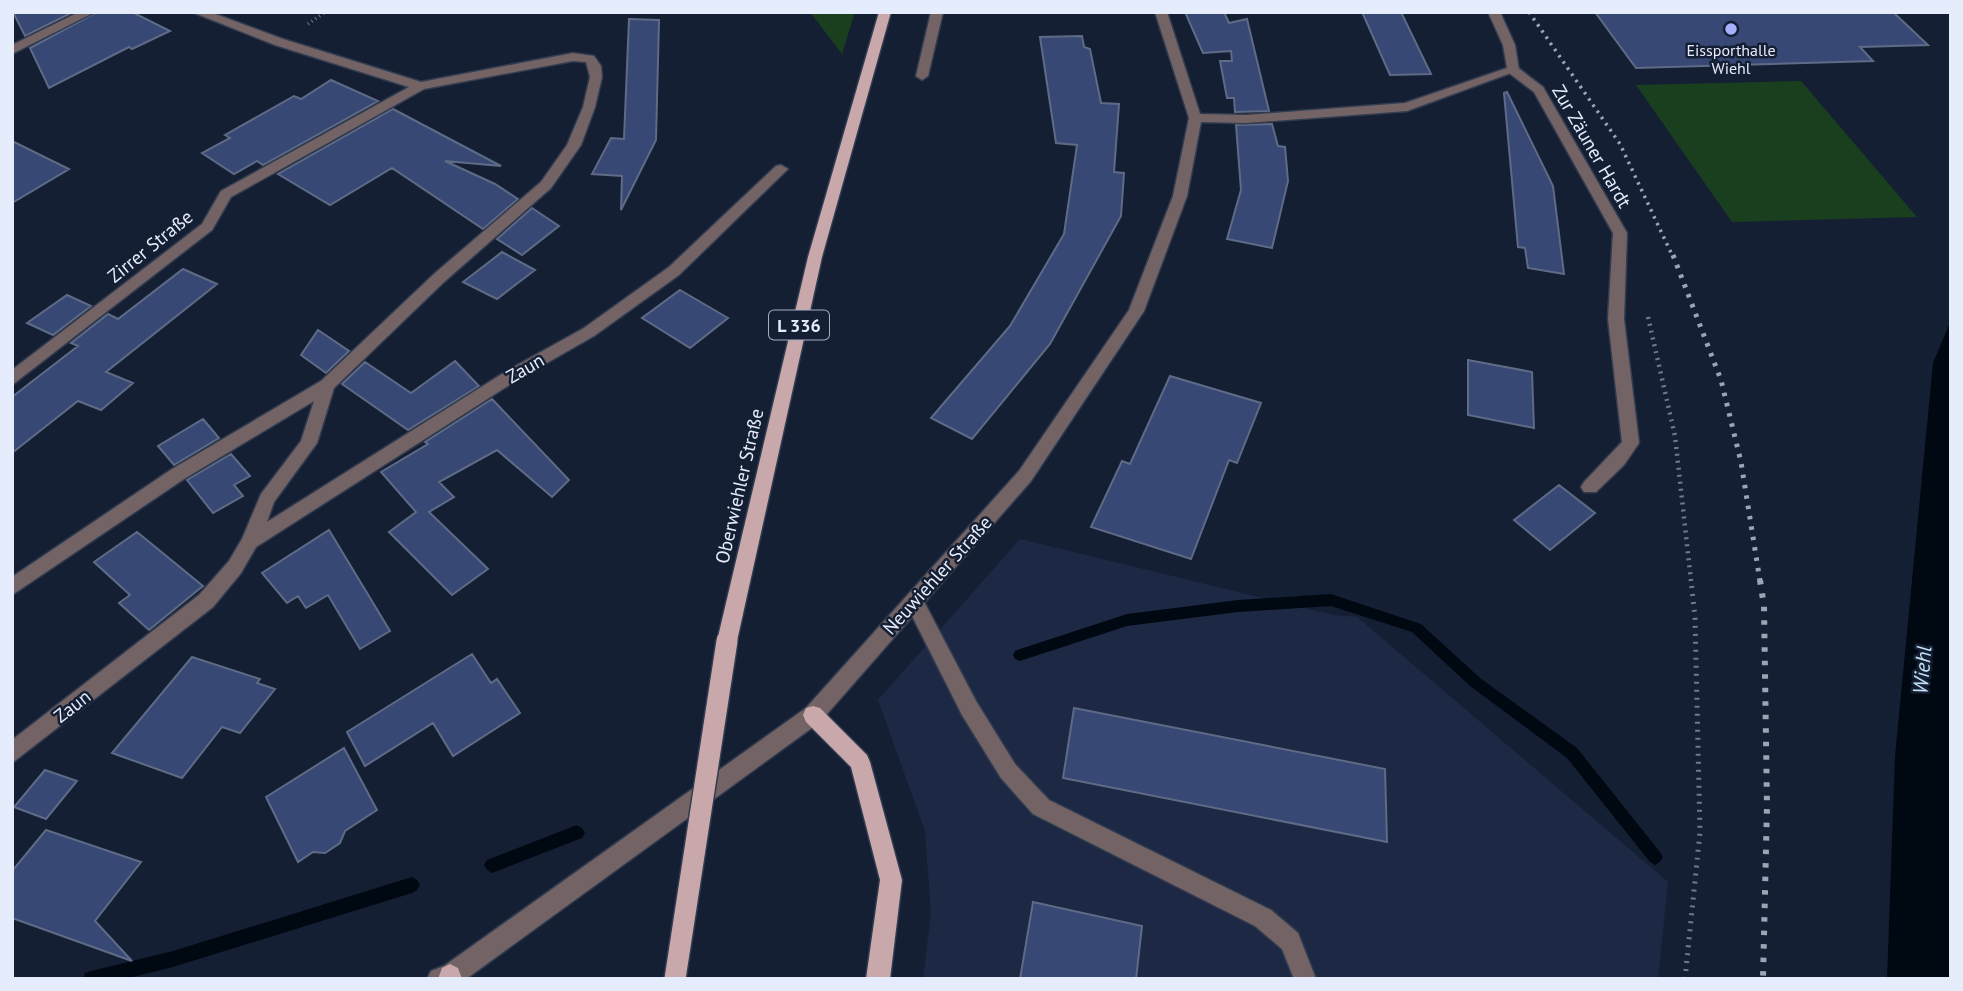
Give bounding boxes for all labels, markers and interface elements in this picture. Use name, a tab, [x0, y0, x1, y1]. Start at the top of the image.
marker: Eissporthalle Wiehl	[1723, 21, 1739, 37]
place label: Eissporthalle Wiehl	[1686, 40, 1776, 78]
street label: Zur Zäuner Hardt	[1547, 80, 1637, 212]
street label: Zirrer Straße	[102, 204, 198, 288]
road number: L 336	[769, 310, 829, 340]
street label: Zaun	[502, 348, 548, 388]
street label: Oberwiehler Straße	[709, 406, 769, 566]
street label: Neuwiehler Straße	[877, 511, 997, 639]
water label: Wiehl	[1906, 644, 1938, 695]
street label: Zaun	[49, 684, 95, 728]

